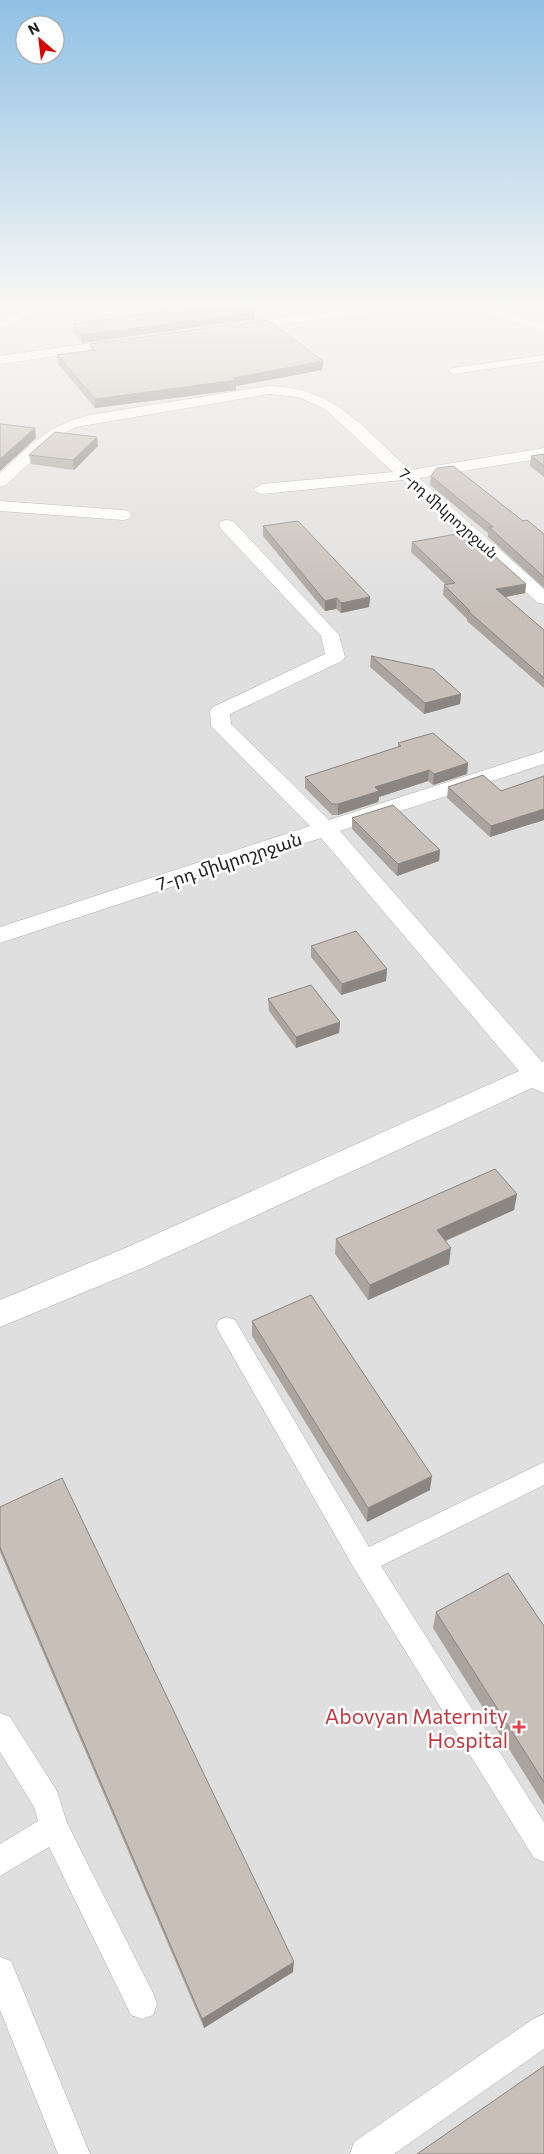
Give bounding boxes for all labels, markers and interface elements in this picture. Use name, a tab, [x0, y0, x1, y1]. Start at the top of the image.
north arrow	[15, 15, 65, 65]
text: N	[25, 18, 42, 38]
street label: 7-րդ միկրոշրջան	[395, 464, 502, 563]
street label: 7-րդ միկրոշրջան	[153, 827, 305, 895]
place label: Abovyan Maternity Hospital	[325, 1703, 508, 1752]
marker: Abovyan Maternity Hospital	[512, 1720, 526, 1734]

